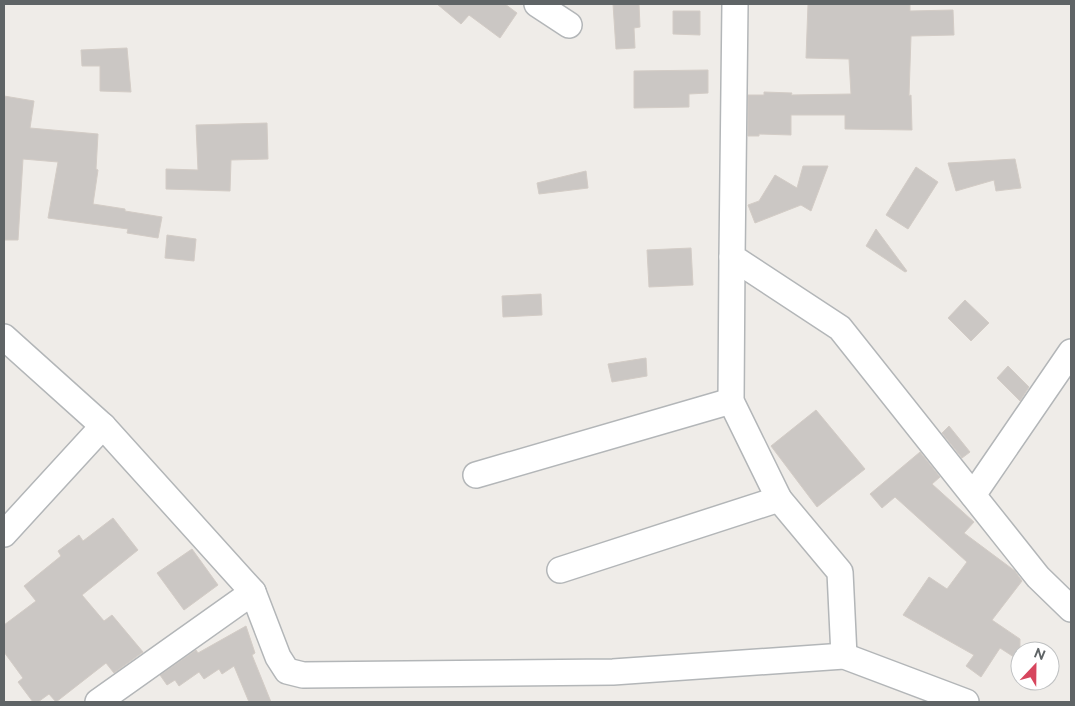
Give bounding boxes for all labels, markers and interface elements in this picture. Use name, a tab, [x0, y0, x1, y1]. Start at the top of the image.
north arrow	[1010, 641, 1060, 691]
text: N	[1032, 645, 1048, 663]

